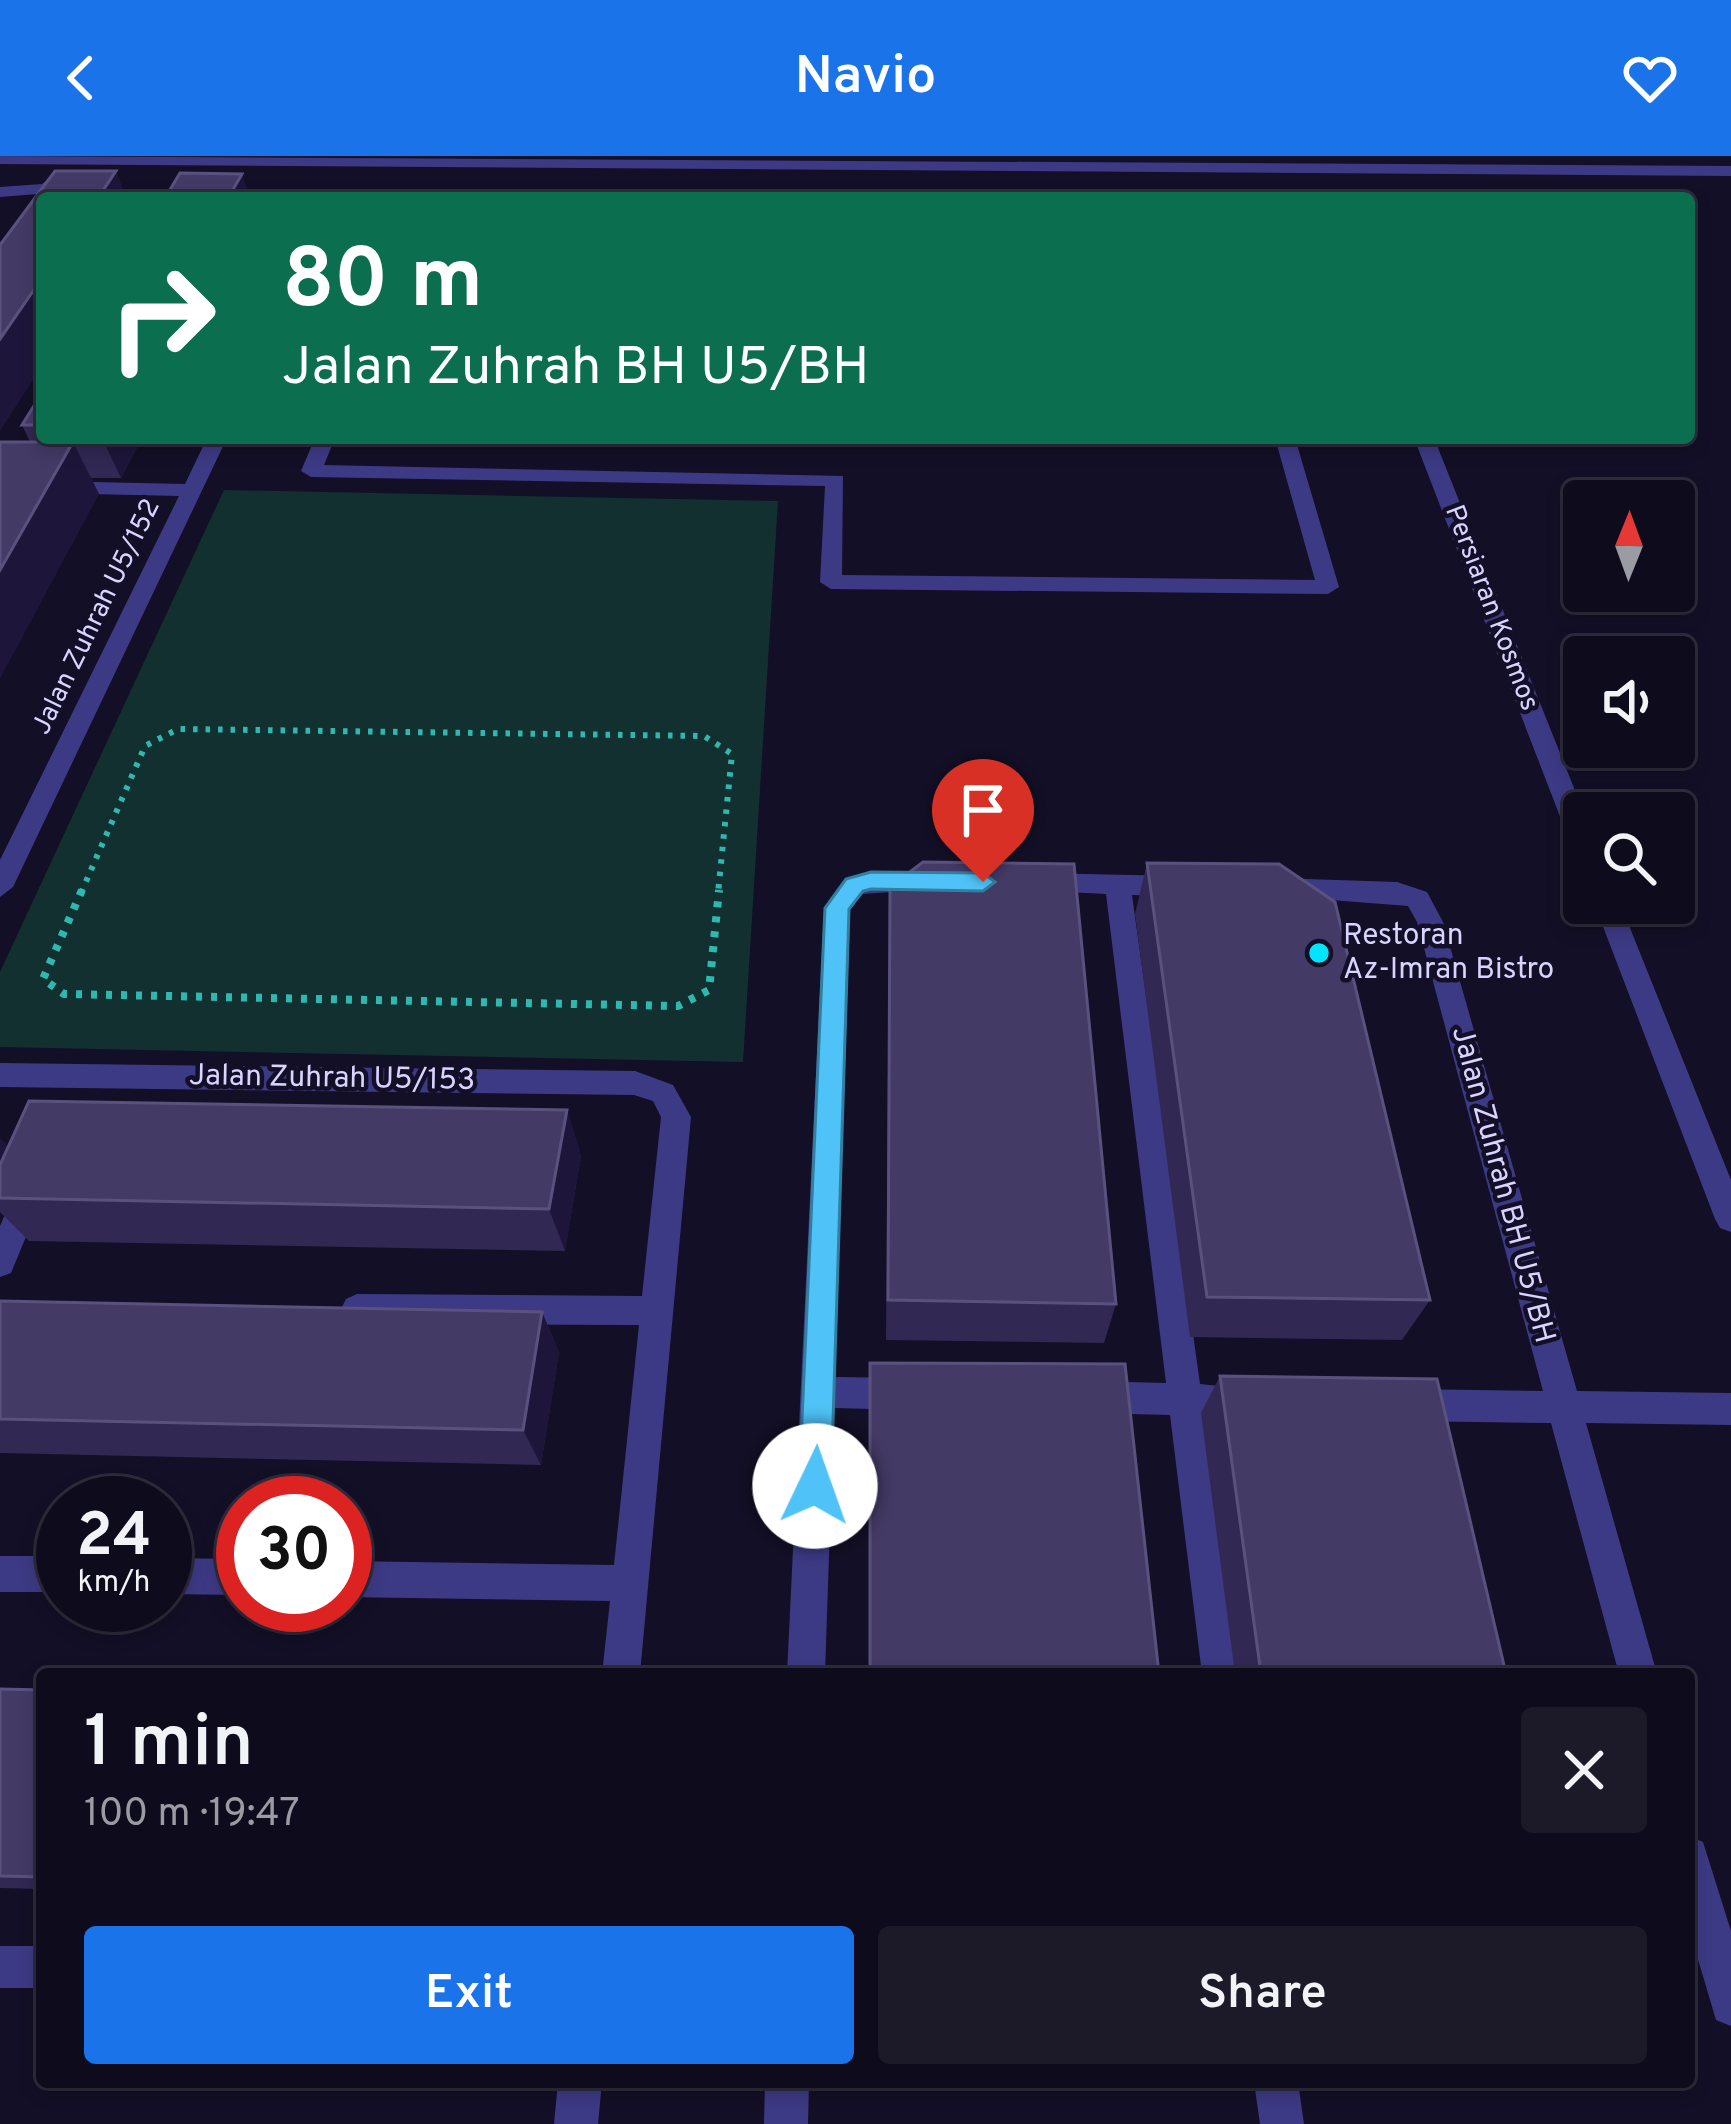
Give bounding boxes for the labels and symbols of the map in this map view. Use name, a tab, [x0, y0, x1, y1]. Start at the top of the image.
north arrow	[1563, 480, 1695, 612]
street label: Jalan Zuhrah U5/152	[25, 494, 169, 740]
street label: Persiaran Kosmos	[1436, 500, 1546, 716]
pin	[932, 759, 1034, 882]
place label: Restoran Az-Imran Bistro	[1343, 918, 1554, 989]
marker: Restoran Az-Imran Bistro	[1306, 940, 1332, 966]
street label: Jalan Zuhrah BH U5/BH	[1442, 1023, 1562, 1347]
street label: Jalan Zuhrah U5/153	[189, 1058, 475, 1100]
position arrow	[752, 1423, 878, 1549]
speed limit sign: 30	[216, 1476, 372, 1632]

